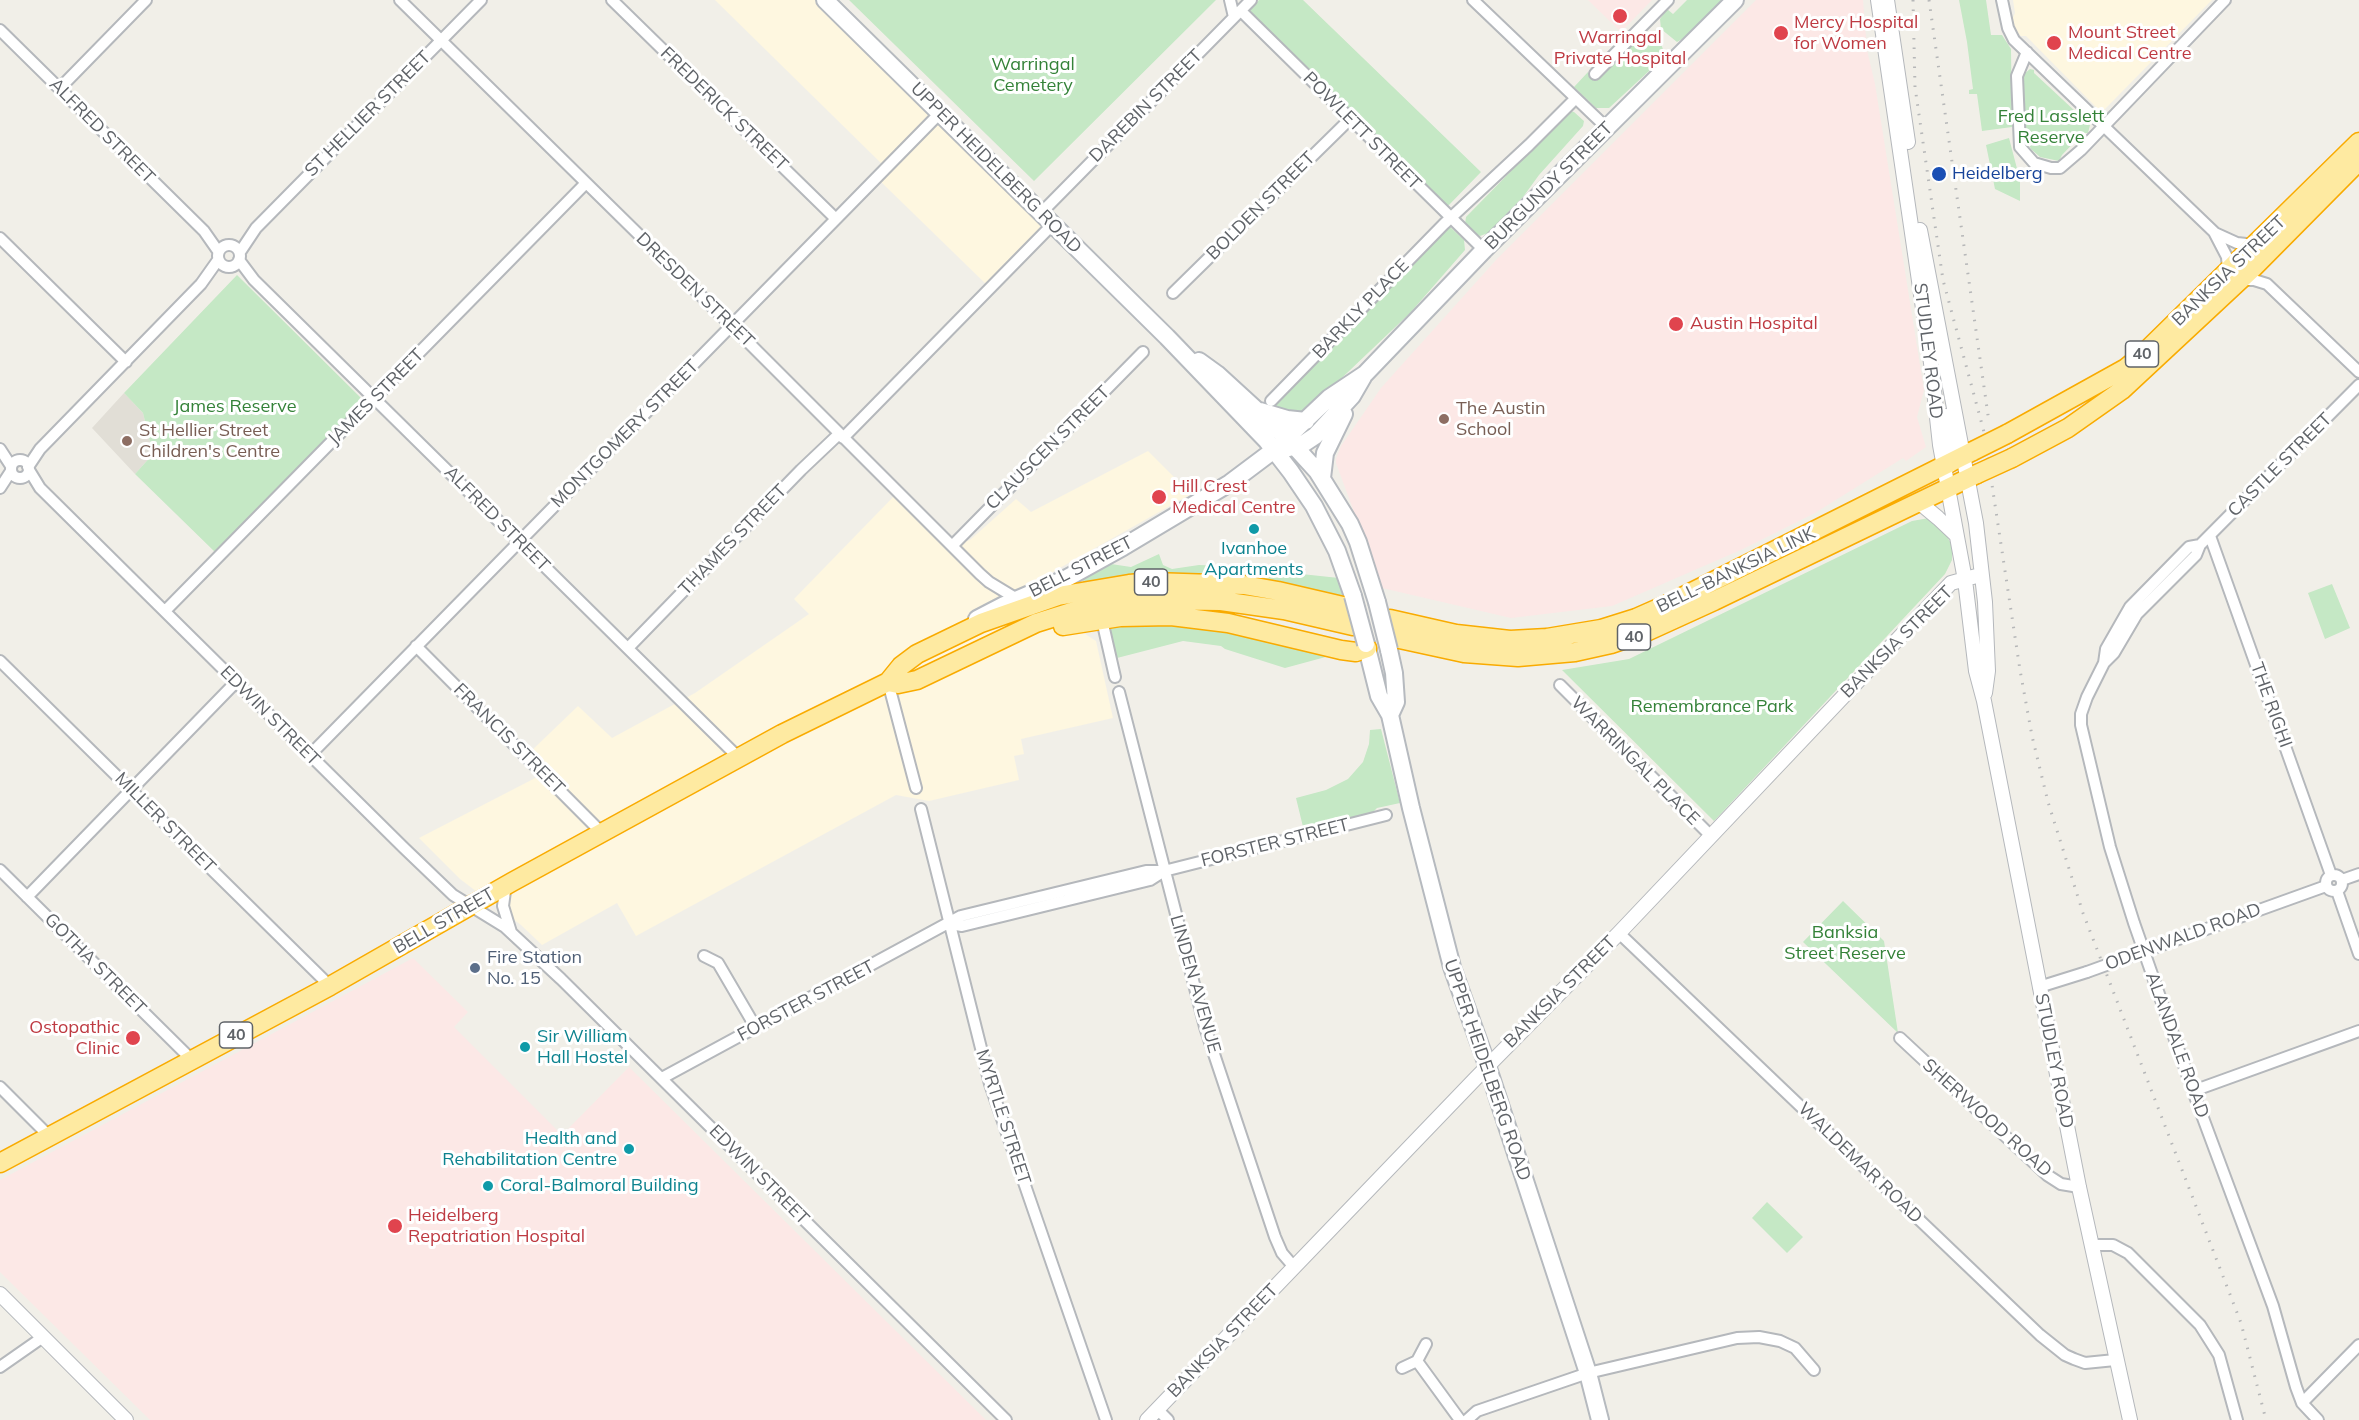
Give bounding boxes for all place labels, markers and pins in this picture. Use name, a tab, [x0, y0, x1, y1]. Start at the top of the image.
marker: Warringal Private Hospital	[1611, 7, 1629, 25]
place label: Mercy Hospital for Women	[1794, 12, 1918, 54]
place label: Mount Street Medical Centre	[2068, 22, 2191, 64]
marker: Mercy Hospital for Women	[1772, 24, 1790, 42]
place label: Warringal Private Hospital	[1554, 27, 1686, 70]
marker: Mount Street Medical Centre	[2045, 34, 2063, 52]
place label: Heidelberg	[1952, 163, 2043, 185]
marker: Heidelberg	[1930, 165, 1948, 183]
place label: Austin Hospital	[1690, 313, 1818, 335]
marker: Austin Hospital	[1667, 315, 1685, 333]
place label: The Austin School	[1456, 398, 1545, 440]
marker: The Austin School	[1437, 412, 1451, 426]
place label: St Hellier Street Children's Centre	[139, 420, 280, 462]
marker: St Hellier Street Children's Centre	[120, 434, 134, 448]
place label: Hill Crest Medical Centre	[1172, 476, 1295, 518]
marker: Hill Crest Medical Centre	[1150, 488, 1168, 506]
marker: Ivanhoe Apartments	[1247, 522, 1261, 536]
place label: Ivanhoe Apartments	[1204, 538, 1304, 580]
place label: Fire Station No. 15	[487, 947, 582, 990]
marker: Fire Station No. 15	[468, 961, 482, 975]
place label: Ostopathic Clinic	[29, 1017, 120, 1060]
place label: Sir William Hall Hostel	[537, 1026, 628, 1068]
marker: Ostopathic Clinic	[124, 1029, 142, 1047]
marker: Sir William Hall Hostel	[518, 1040, 532, 1054]
place label: Health and Rehabilitation Centre	[442, 1128, 617, 1170]
marker: Health and Rehabilitation Centre	[622, 1142, 636, 1156]
place label: Coral-Balmoral Building	[500, 1175, 699, 1197]
marker: Coral-Balmoral Building	[481, 1179, 495, 1193]
place label: Heidelberg Repatriation Hospital	[408, 1205, 585, 1248]
marker: Heidelberg Repatriation Hospital	[386, 1217, 404, 1235]

